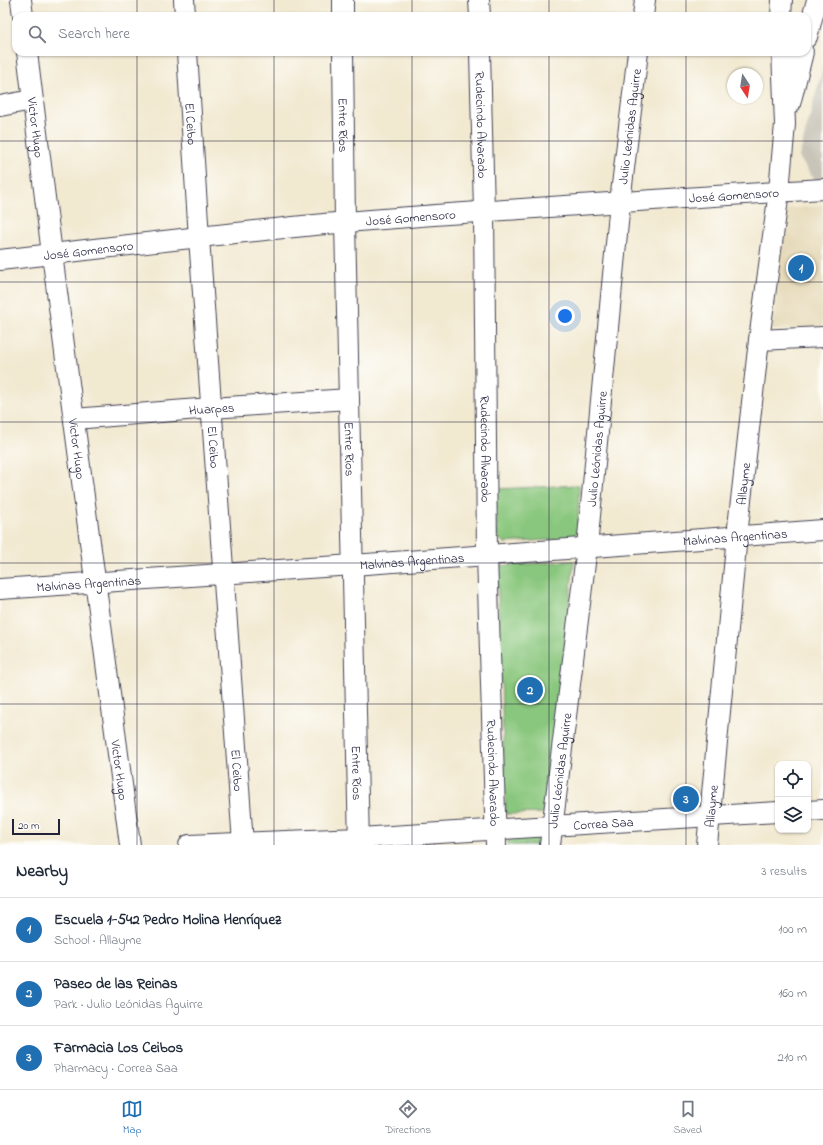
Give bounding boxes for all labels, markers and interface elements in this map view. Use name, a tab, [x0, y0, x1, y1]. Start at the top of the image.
search box	[12, 12, 811, 56]
icon: search	[26, 23, 48, 45]
text: Search here	[58, 23, 130, 45]
street label: Julio Leónidas Aguirre	[614, 68, 647, 185]
north arrow	[727, 68, 763, 104]
street label: Rudecindo Alvarado	[469, 71, 491, 179]
street label: Victor Hugo	[22, 95, 48, 159]
street label: Entre Ríos	[333, 98, 352, 153]
street label: El Ceibo	[179, 102, 201, 146]
street label: José Gomensoro	[688, 184, 780, 208]
street label: José Gomensoro	[365, 206, 457, 231]
street label: José Gomensoro	[43, 237, 135, 266]
pin: 1	[788, 253, 814, 283]
your location	[555, 306, 575, 326]
street label: Julio Leónidas Aguirre	[583, 390, 613, 508]
street label: Rudecindo Alvarado	[475, 395, 495, 503]
street label: Huarpes	[188, 398, 235, 421]
street label: Victor Hugo	[63, 417, 90, 481]
street label: Entre Ríos	[338, 421, 359, 477]
street label: El Ceibo	[202, 425, 224, 469]
street label: Allayme	[733, 462, 756, 506]
street label: Malvinas Argentinas	[682, 525, 789, 551]
street label: Malvinas Argentinas	[359, 549, 465, 575]
street label: Malvinas Argentinas	[36, 571, 142, 597]
pin: 2	[517, 675, 543, 705]
street label: Julio Leónidas Aguirre	[544, 712, 577, 830]
street label: Rudecindo Alvarado	[481, 719, 503, 827]
street label: Victor Hugo	[105, 738, 132, 802]
street label: Entre Ríos	[346, 745, 366, 801]
street label: El Ceibo	[225, 749, 247, 792]
map controls	[775, 761, 811, 833]
button: locate	[775, 761, 811, 797]
pin: 3	[673, 784, 699, 814]
street label: Allayme	[701, 784, 724, 828]
button: layers	[775, 797, 811, 833]
street label: Correa Saa	[573, 813, 634, 836]
scale bar	[12, 817, 60, 836]
text: 20 m	[18, 818, 40, 834]
text: Nearby	[16, 859, 68, 884]
text: 3 results	[761, 862, 807, 881]
text: Escuela 1-542 Pedro Molina Henríquez	[54, 909, 281, 931]
text: 1	[27, 920, 31, 939]
text: 100 m	[778, 920, 807, 939]
text: School · Allayme	[54, 931, 141, 950]
text: Paseo de las Reinas	[54, 973, 178, 995]
text: 2	[26, 984, 32, 1003]
text: 160 m	[778, 984, 807, 1003]
text: Park · Julio Leónidas Aguirre	[54, 995, 203, 1014]
text: Farmacia Los Ceibos	[54, 1037, 183, 1059]
text: 3	[26, 1048, 32, 1067]
text: 210 m	[777, 1048, 807, 1067]
text: Pharmacy · Correa Saa	[54, 1059, 178, 1078]
tab: Map	[121, 1098, 143, 1138]
tab: Directions	[385, 1098, 431, 1138]
tab: Saved	[673, 1098, 702, 1138]

